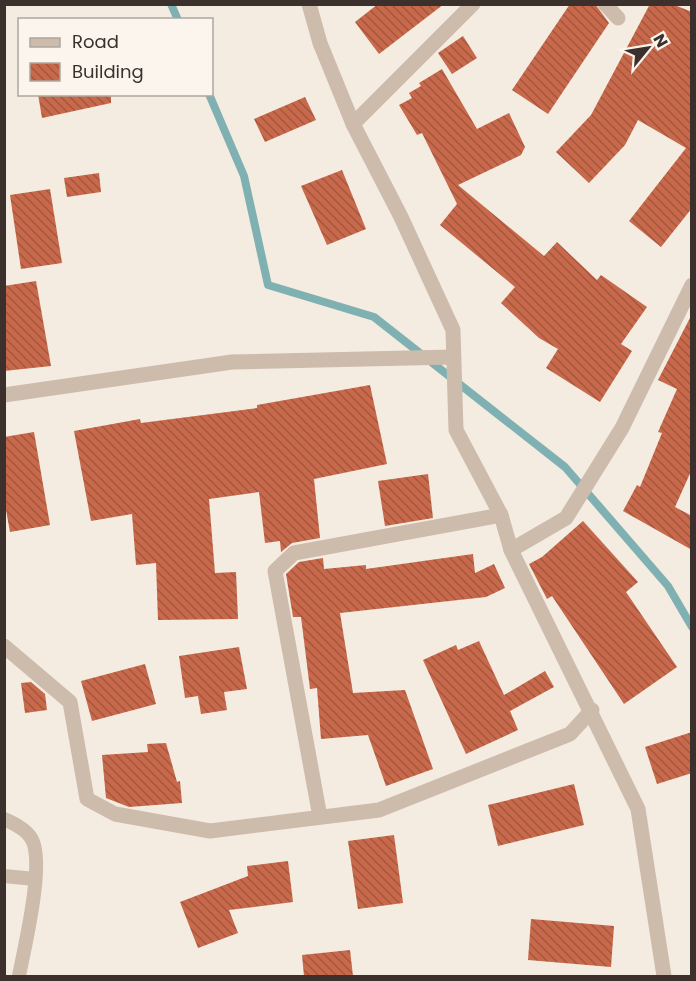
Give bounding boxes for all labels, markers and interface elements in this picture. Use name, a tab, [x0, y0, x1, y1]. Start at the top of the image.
legend	[18, 18, 213, 96]
north arrow	[618, 18, 678, 78]
text: Road	[72, 29, 119, 54]
text: N	[648, 30, 674, 52]
text: Building	[72, 59, 144, 84]

